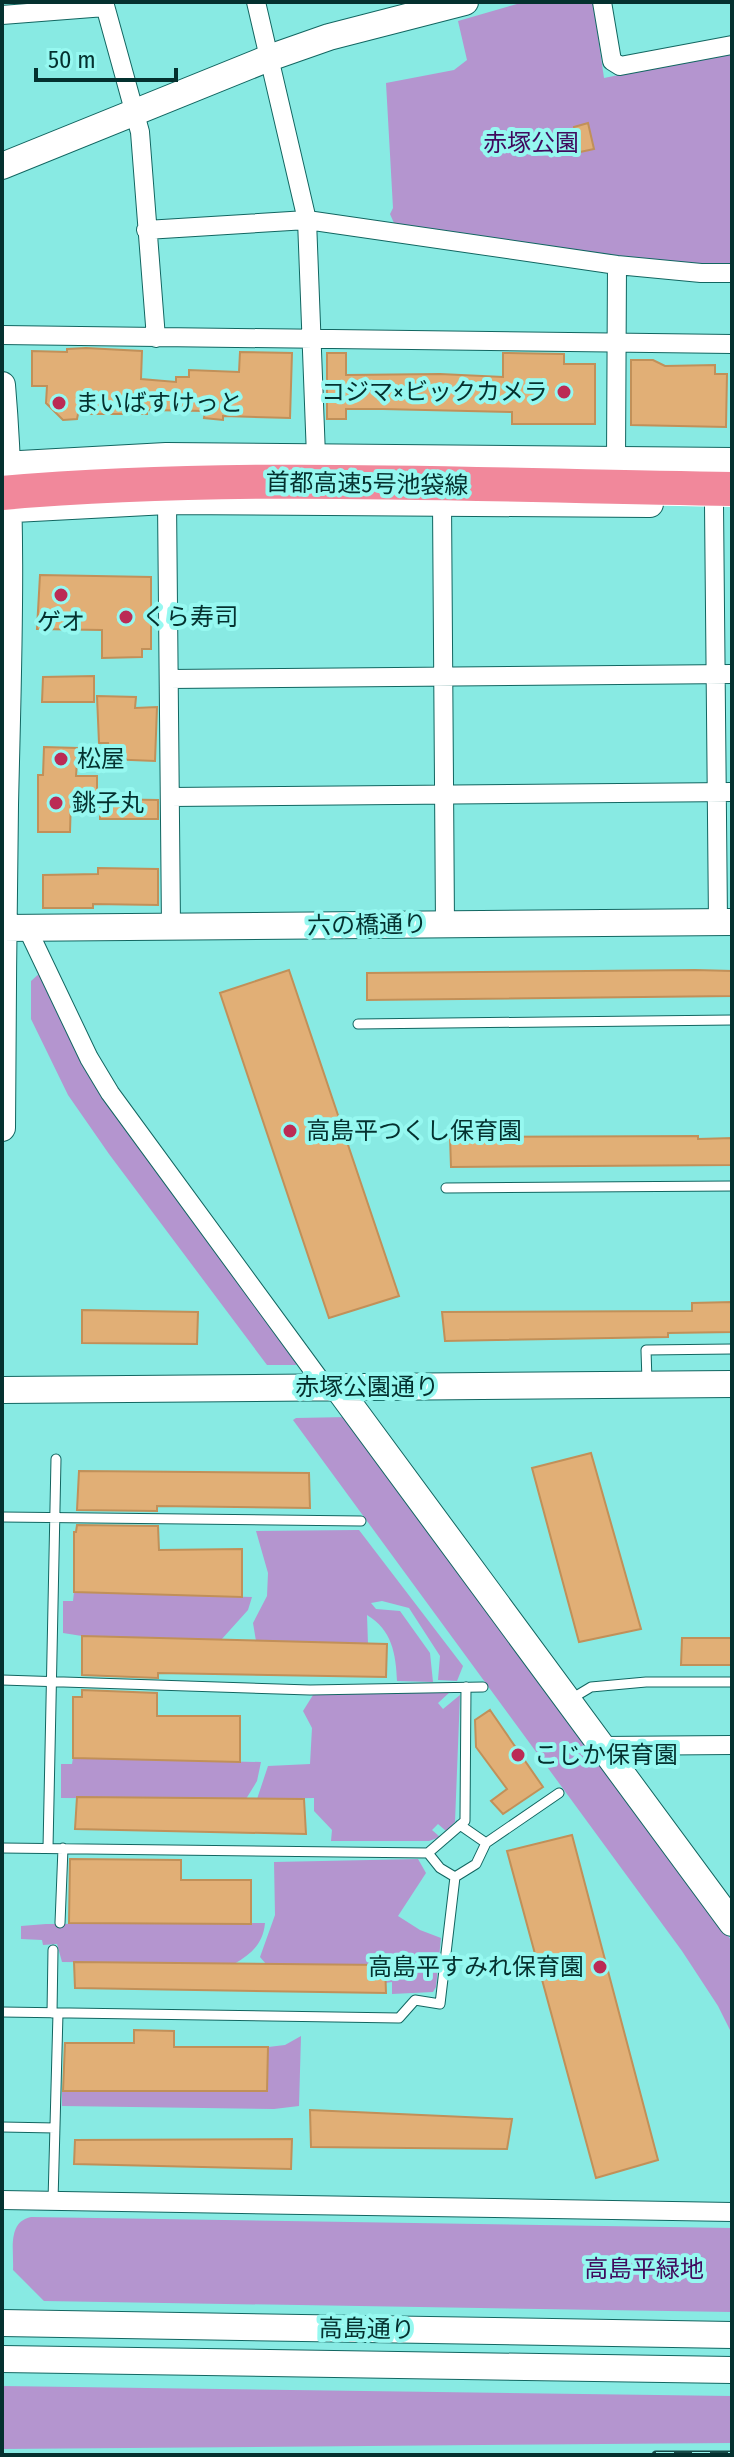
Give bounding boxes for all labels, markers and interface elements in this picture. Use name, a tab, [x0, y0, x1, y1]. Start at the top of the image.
scale bar	[36, 32, 176, 82]
text: 50 m	[48, 46, 96, 74]
park label: 赤塚公園	[483, 129, 579, 157]
place label: コジマ×ビックカメラ	[321, 378, 548, 406]
marker: コジマ×ビックカメラ	[555, 383, 573, 401]
place label: まいばすけっと	[75, 389, 243, 417]
marker: まいばすけっと	[50, 394, 68, 412]
street label: 首都高速5号池袋線	[265, 468, 469, 500]
marker: ゲオ	[52, 586, 70, 604]
place label: くら寿司	[142, 603, 238, 631]
place label: ゲオ	[37, 608, 85, 636]
marker: くら寿司	[117, 608, 135, 626]
place label: 松屋	[77, 745, 125, 773]
marker: 松屋	[52, 750, 70, 768]
place label: 銚子丸	[72, 789, 144, 817]
marker: 銚子丸	[47, 794, 65, 812]
street label: 六の橋通り	[307, 910, 427, 940]
place label: 高島平つくし保育園	[306, 1117, 522, 1145]
marker: 高島平つくし保育園	[281, 1122, 299, 1140]
street label: 赤塚公園通り	[295, 1373, 439, 1401]
place label: こじか保育園	[534, 1741, 678, 1769]
marker: こじか保育園	[509, 1746, 527, 1764]
place label: 高島平すみれ保育園	[368, 1953, 584, 1981]
marker: 高島平すみれ保育園	[591, 1958, 609, 1976]
park label: 高島平緑地	[584, 2255, 704, 2283]
street label: 高島通り	[319, 2314, 415, 2344]

